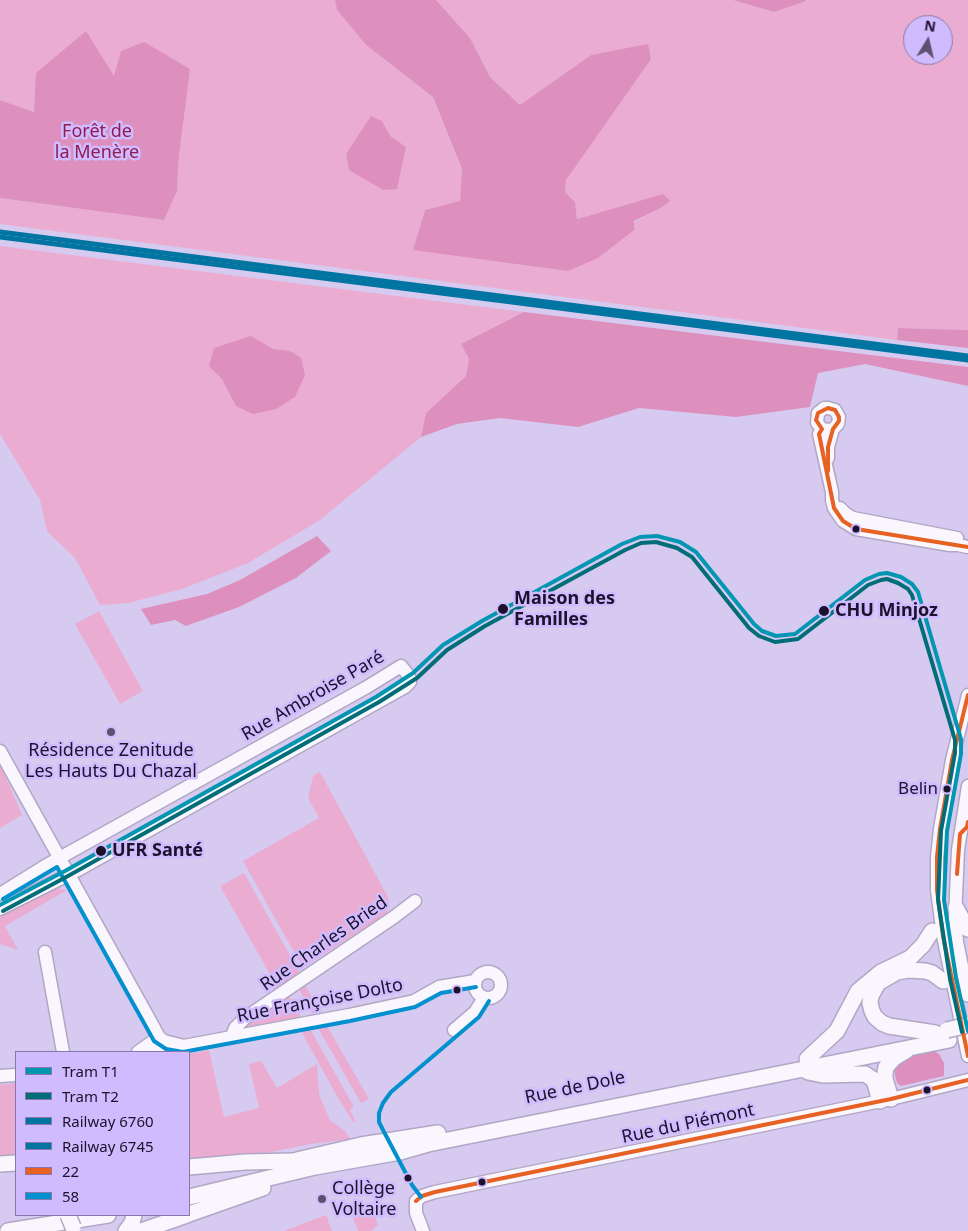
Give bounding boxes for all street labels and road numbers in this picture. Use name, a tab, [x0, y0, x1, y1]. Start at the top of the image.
street label: Rue Ambroise Paré	[238, 646, 388, 746]
street label: Rue Charles Bried	[256, 892, 392, 996]
street label: Rue Françoise Dolto	[235, 974, 405, 1028]
street label: Rue de Dole	[523, 1067, 627, 1109]
street label: Rue du Piémont	[620, 1099, 756, 1149]

